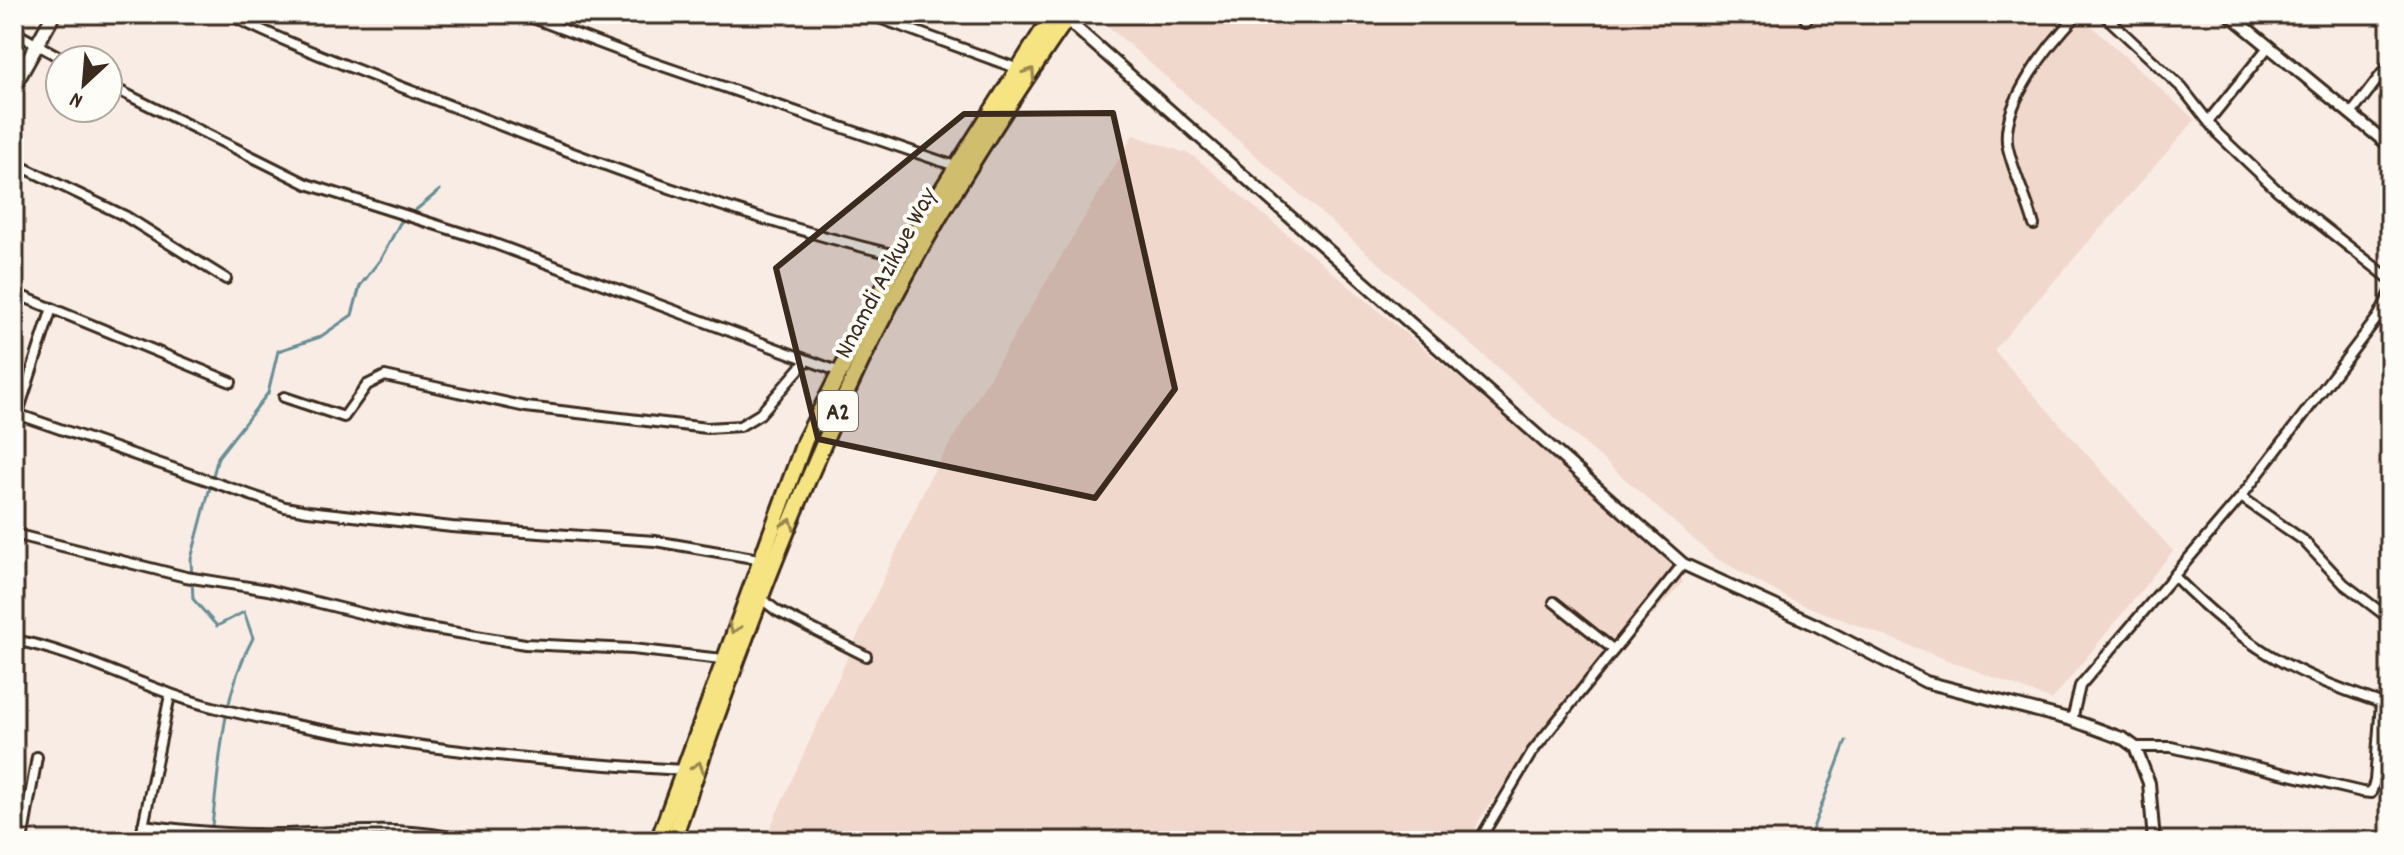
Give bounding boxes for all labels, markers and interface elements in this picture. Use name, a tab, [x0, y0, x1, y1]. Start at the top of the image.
north arrow	[44, 44, 124, 124]
one-way arrow	[1020, 67, 1035, 81]
text: N	[65, 82, 88, 115]
street label: Nnamdi Azikwe Way	[826, 181, 948, 366]
road number: A2	[818, 391, 858, 431]
one-way arrow	[779, 518, 796, 532]
one-way arrow	[727, 620, 743, 634]
one-way arrow	[689, 761, 705, 775]

